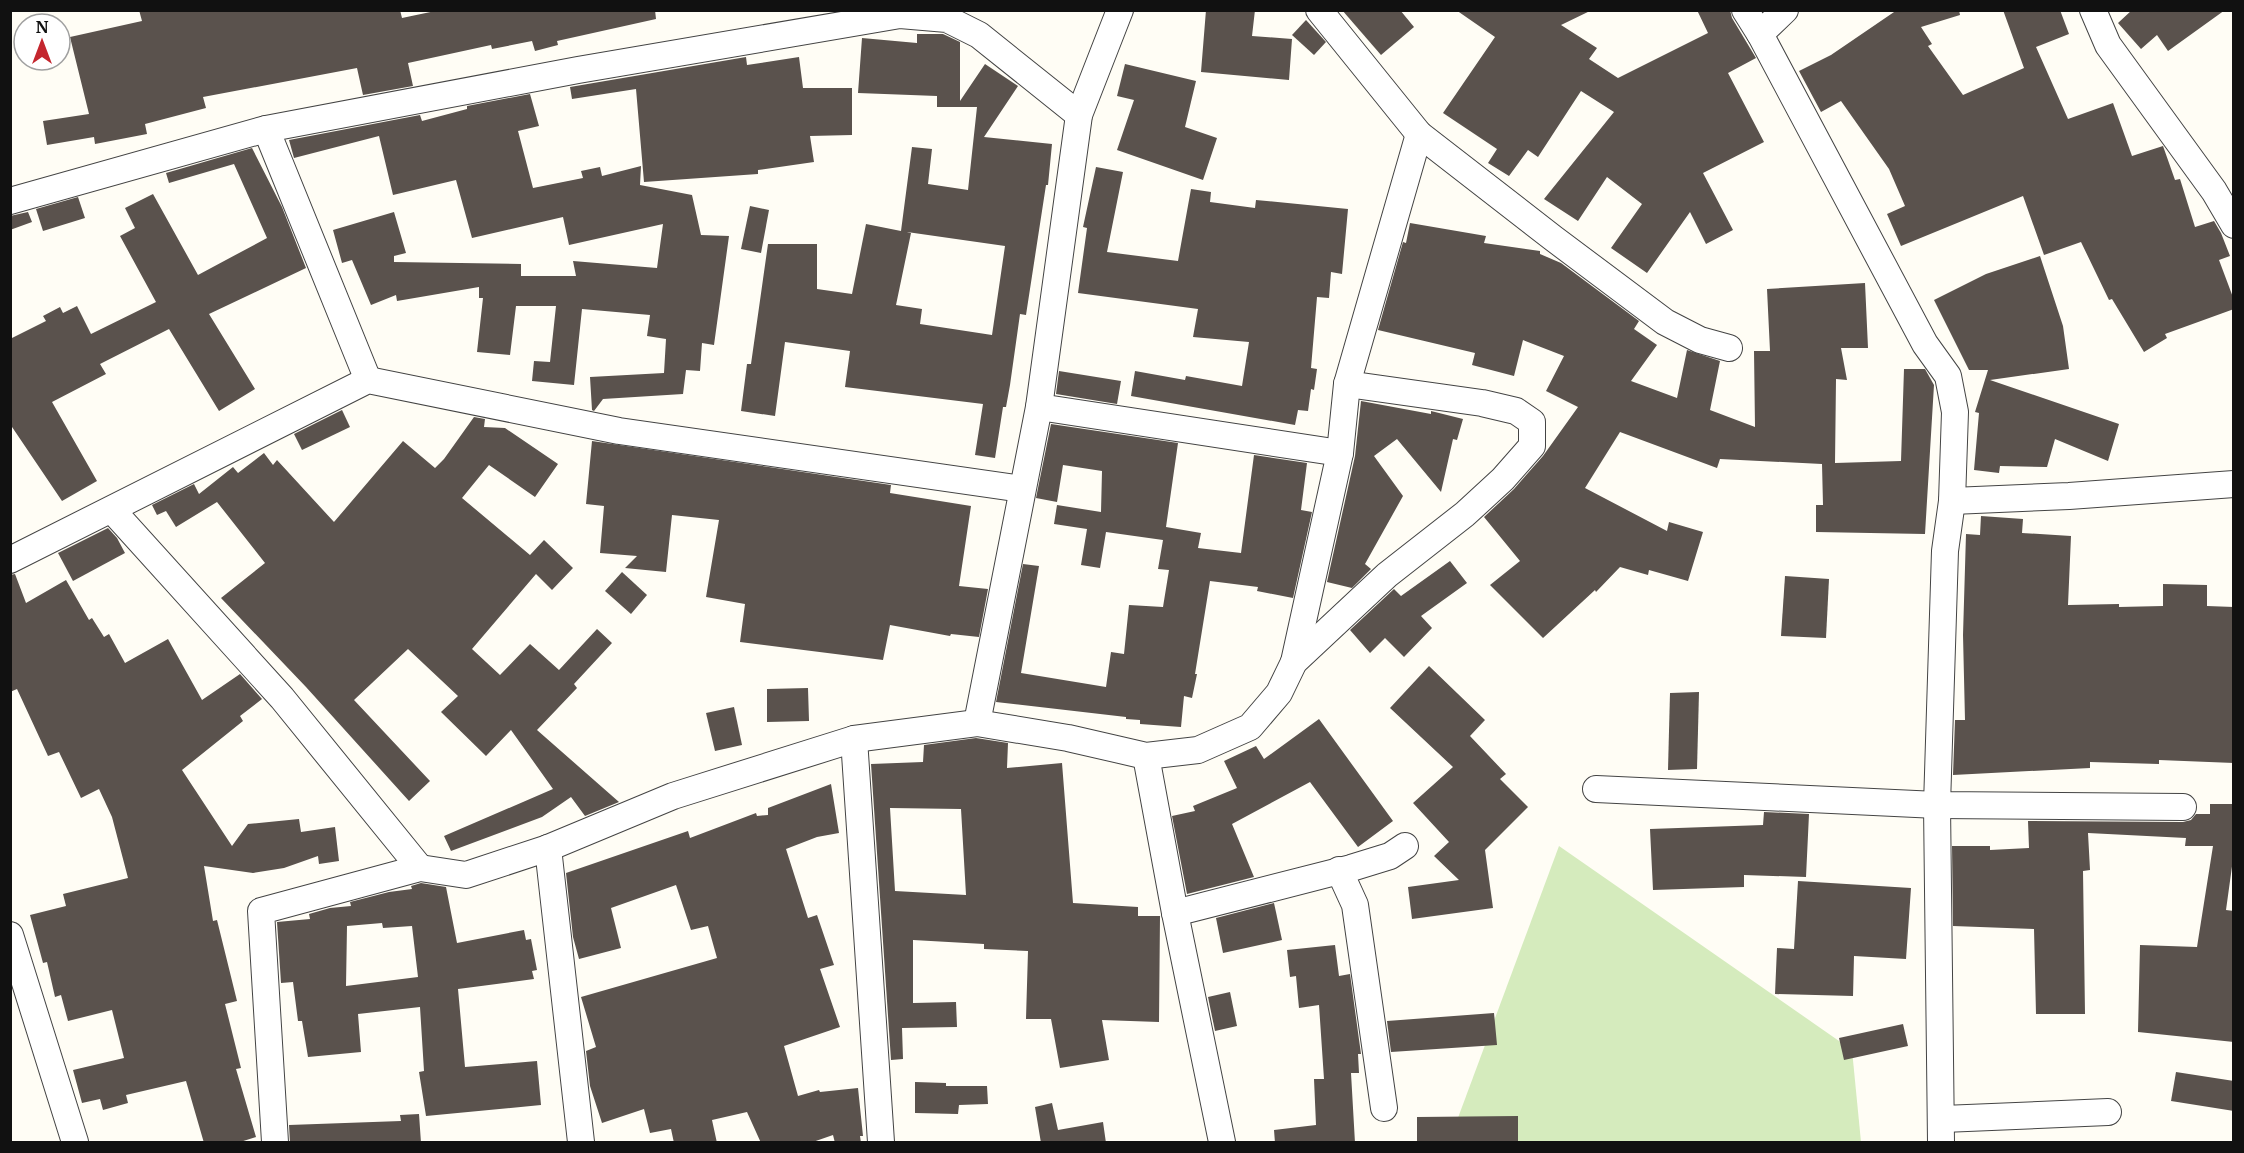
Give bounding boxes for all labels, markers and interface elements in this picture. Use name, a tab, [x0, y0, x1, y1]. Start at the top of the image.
north arrow	[12, 12, 72, 72]
text: N	[36, 17, 49, 37]

